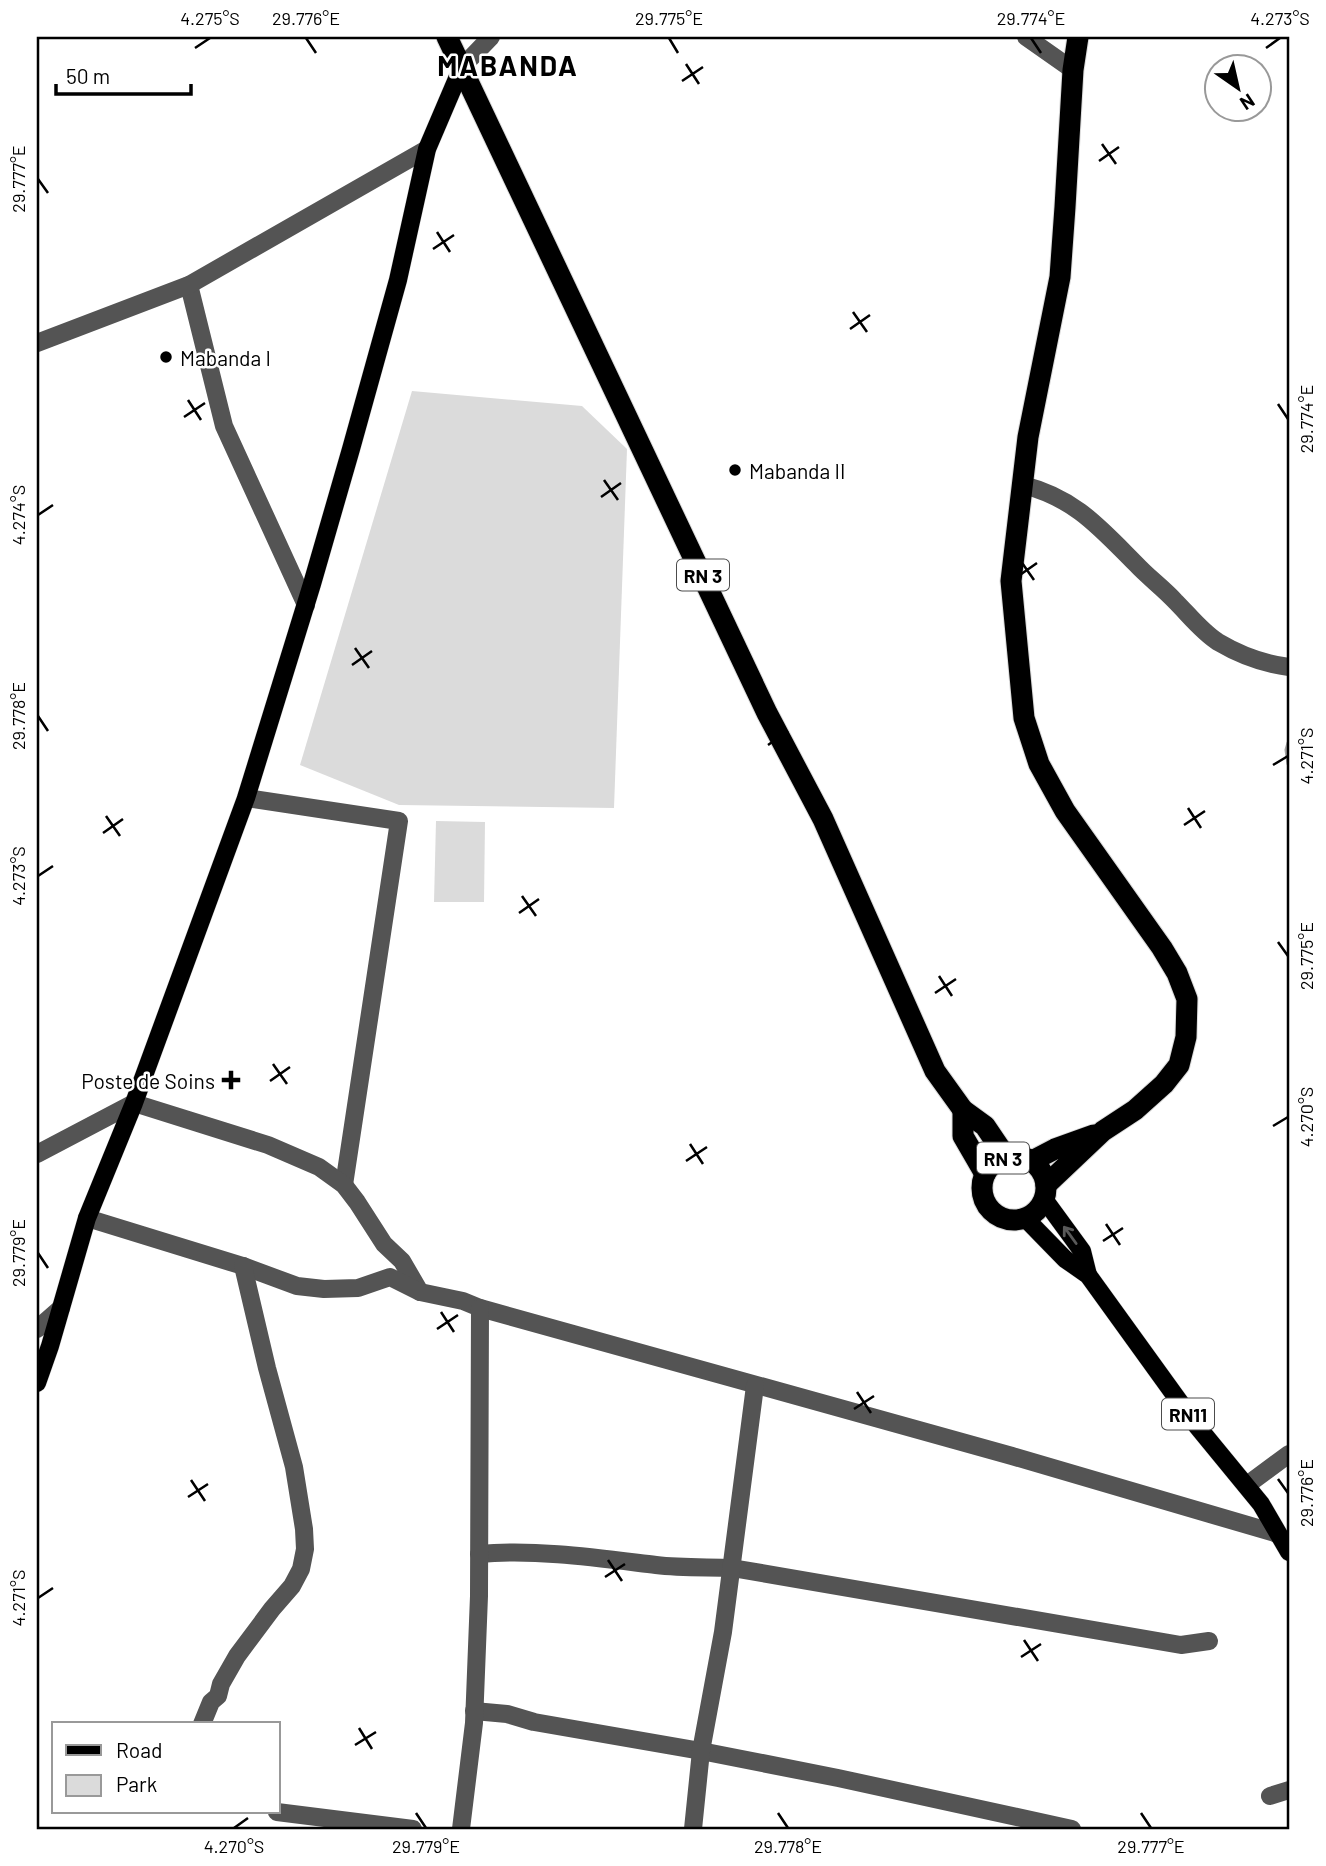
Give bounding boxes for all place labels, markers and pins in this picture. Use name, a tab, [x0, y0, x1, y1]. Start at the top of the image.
place label: Mabanda I	[180, 345, 271, 370]
marker: Mabanda I	[158, 349, 174, 365]
place label: Mabanda II	[749, 458, 845, 483]
marker: Mabanda II	[727, 462, 743, 478]
place label: Poste de Soins	[81, 1068, 215, 1093]
marker: Poste de Soins	[221, 1070, 241, 1090]

